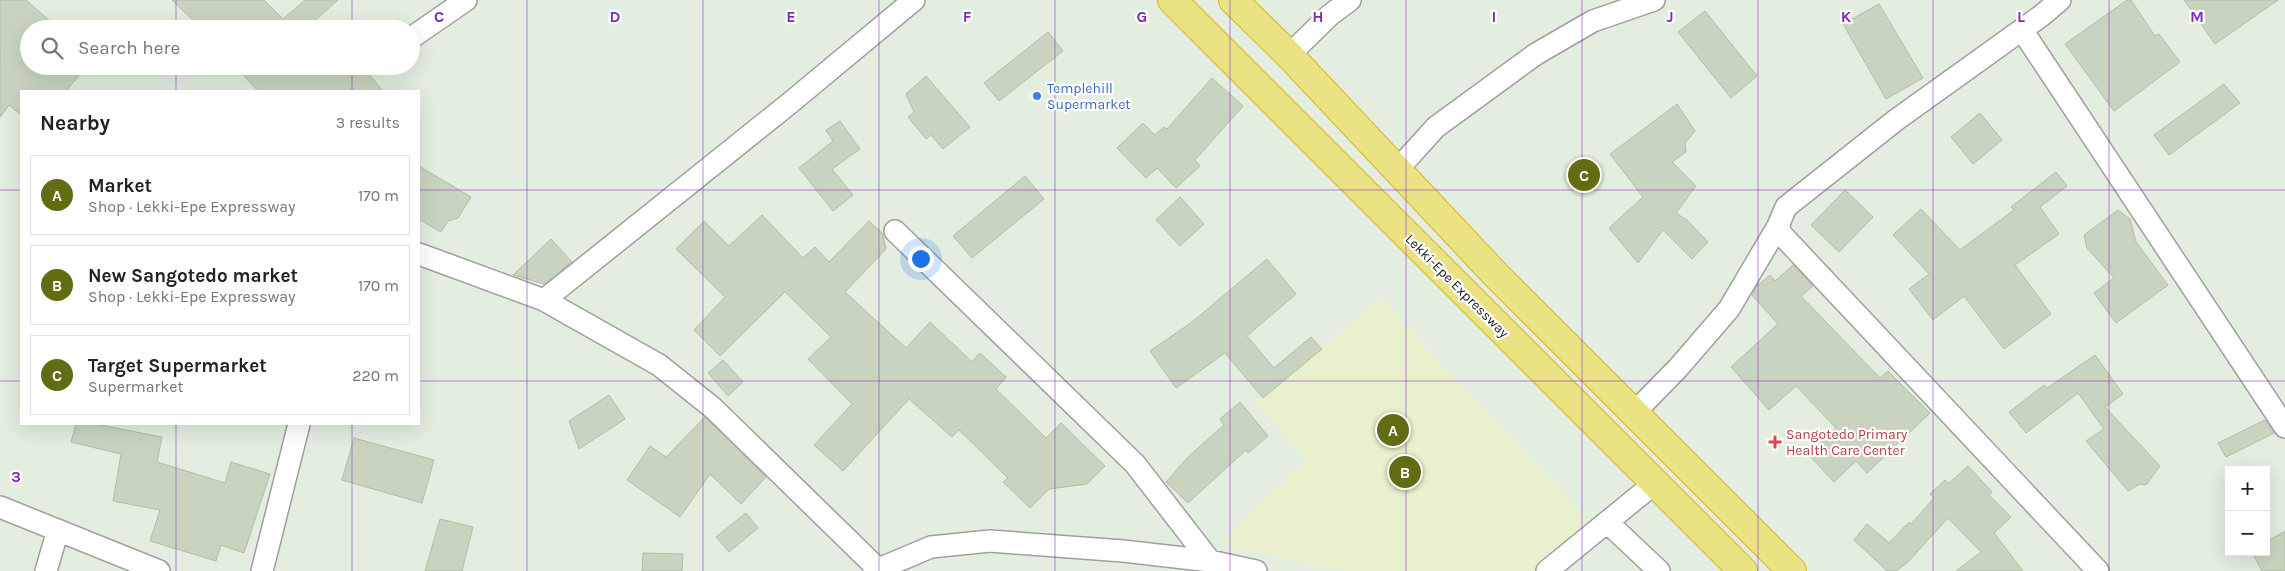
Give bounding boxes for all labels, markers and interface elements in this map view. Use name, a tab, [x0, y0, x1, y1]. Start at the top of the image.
text: C	[434, 7, 444, 26]
text: D	[610, 7, 621, 26]
text: E	[786, 7, 796, 26]
text: F	[963, 7, 972, 26]
text: G	[1137, 7, 1147, 26]
text: H	[1312, 7, 1324, 26]
text: I	[1492, 7, 1496, 26]
text: J	[1666, 7, 1674, 26]
text: K	[1841, 7, 1852, 26]
text: L	[2017, 7, 2025, 26]
text: M	[2190, 7, 2204, 26]
search box	[20, 20, 420, 75]
icon: search	[38, 34, 66, 62]
text: Search here	[78, 37, 180, 59]
place label: Templehill Supermarket	[1047, 80, 1131, 113]
marker: Templehill Supermarket	[1031, 90, 1043, 102]
text: Nearby	[40, 111, 110, 135]
text: 3 results	[336, 113, 400, 132]
pin: C	[1568, 156, 1600, 194]
text: Market	[88, 175, 152, 197]
text: A	[52, 186, 62, 205]
text: 170 m	[358, 186, 399, 205]
text: Shop · Lekki-Epe Expressway	[88, 197, 296, 216]
street label: Lekki-Epe Expressway	[1402, 231, 1513, 342]
your location	[908, 246, 934, 272]
text: New Sangotedo market	[88, 265, 298, 287]
text: B	[52, 276, 62, 295]
text: 170 m	[358, 276, 399, 295]
text: Shop · Lekki-Epe Expressway	[88, 287, 296, 306]
text: Target Supermarket	[88, 355, 267, 377]
text: C	[52, 366, 62, 385]
text: 220 m	[352, 366, 399, 385]
text: Supermarket	[88, 377, 184, 396]
pin: A	[1377, 411, 1409, 449]
place label: Sangotedo Primary Health Care Center	[1786, 426, 1908, 459]
marker: Sangotedo Primary Health Care Center	[1768, 435, 1782, 449]
pin: B	[1389, 453, 1421, 491]
map controls	[2225, 466, 2270, 556]
button: +	[2225, 466, 2270, 511]
text: 3	[11, 467, 21, 486]
button: −	[2225, 511, 2270, 556]

